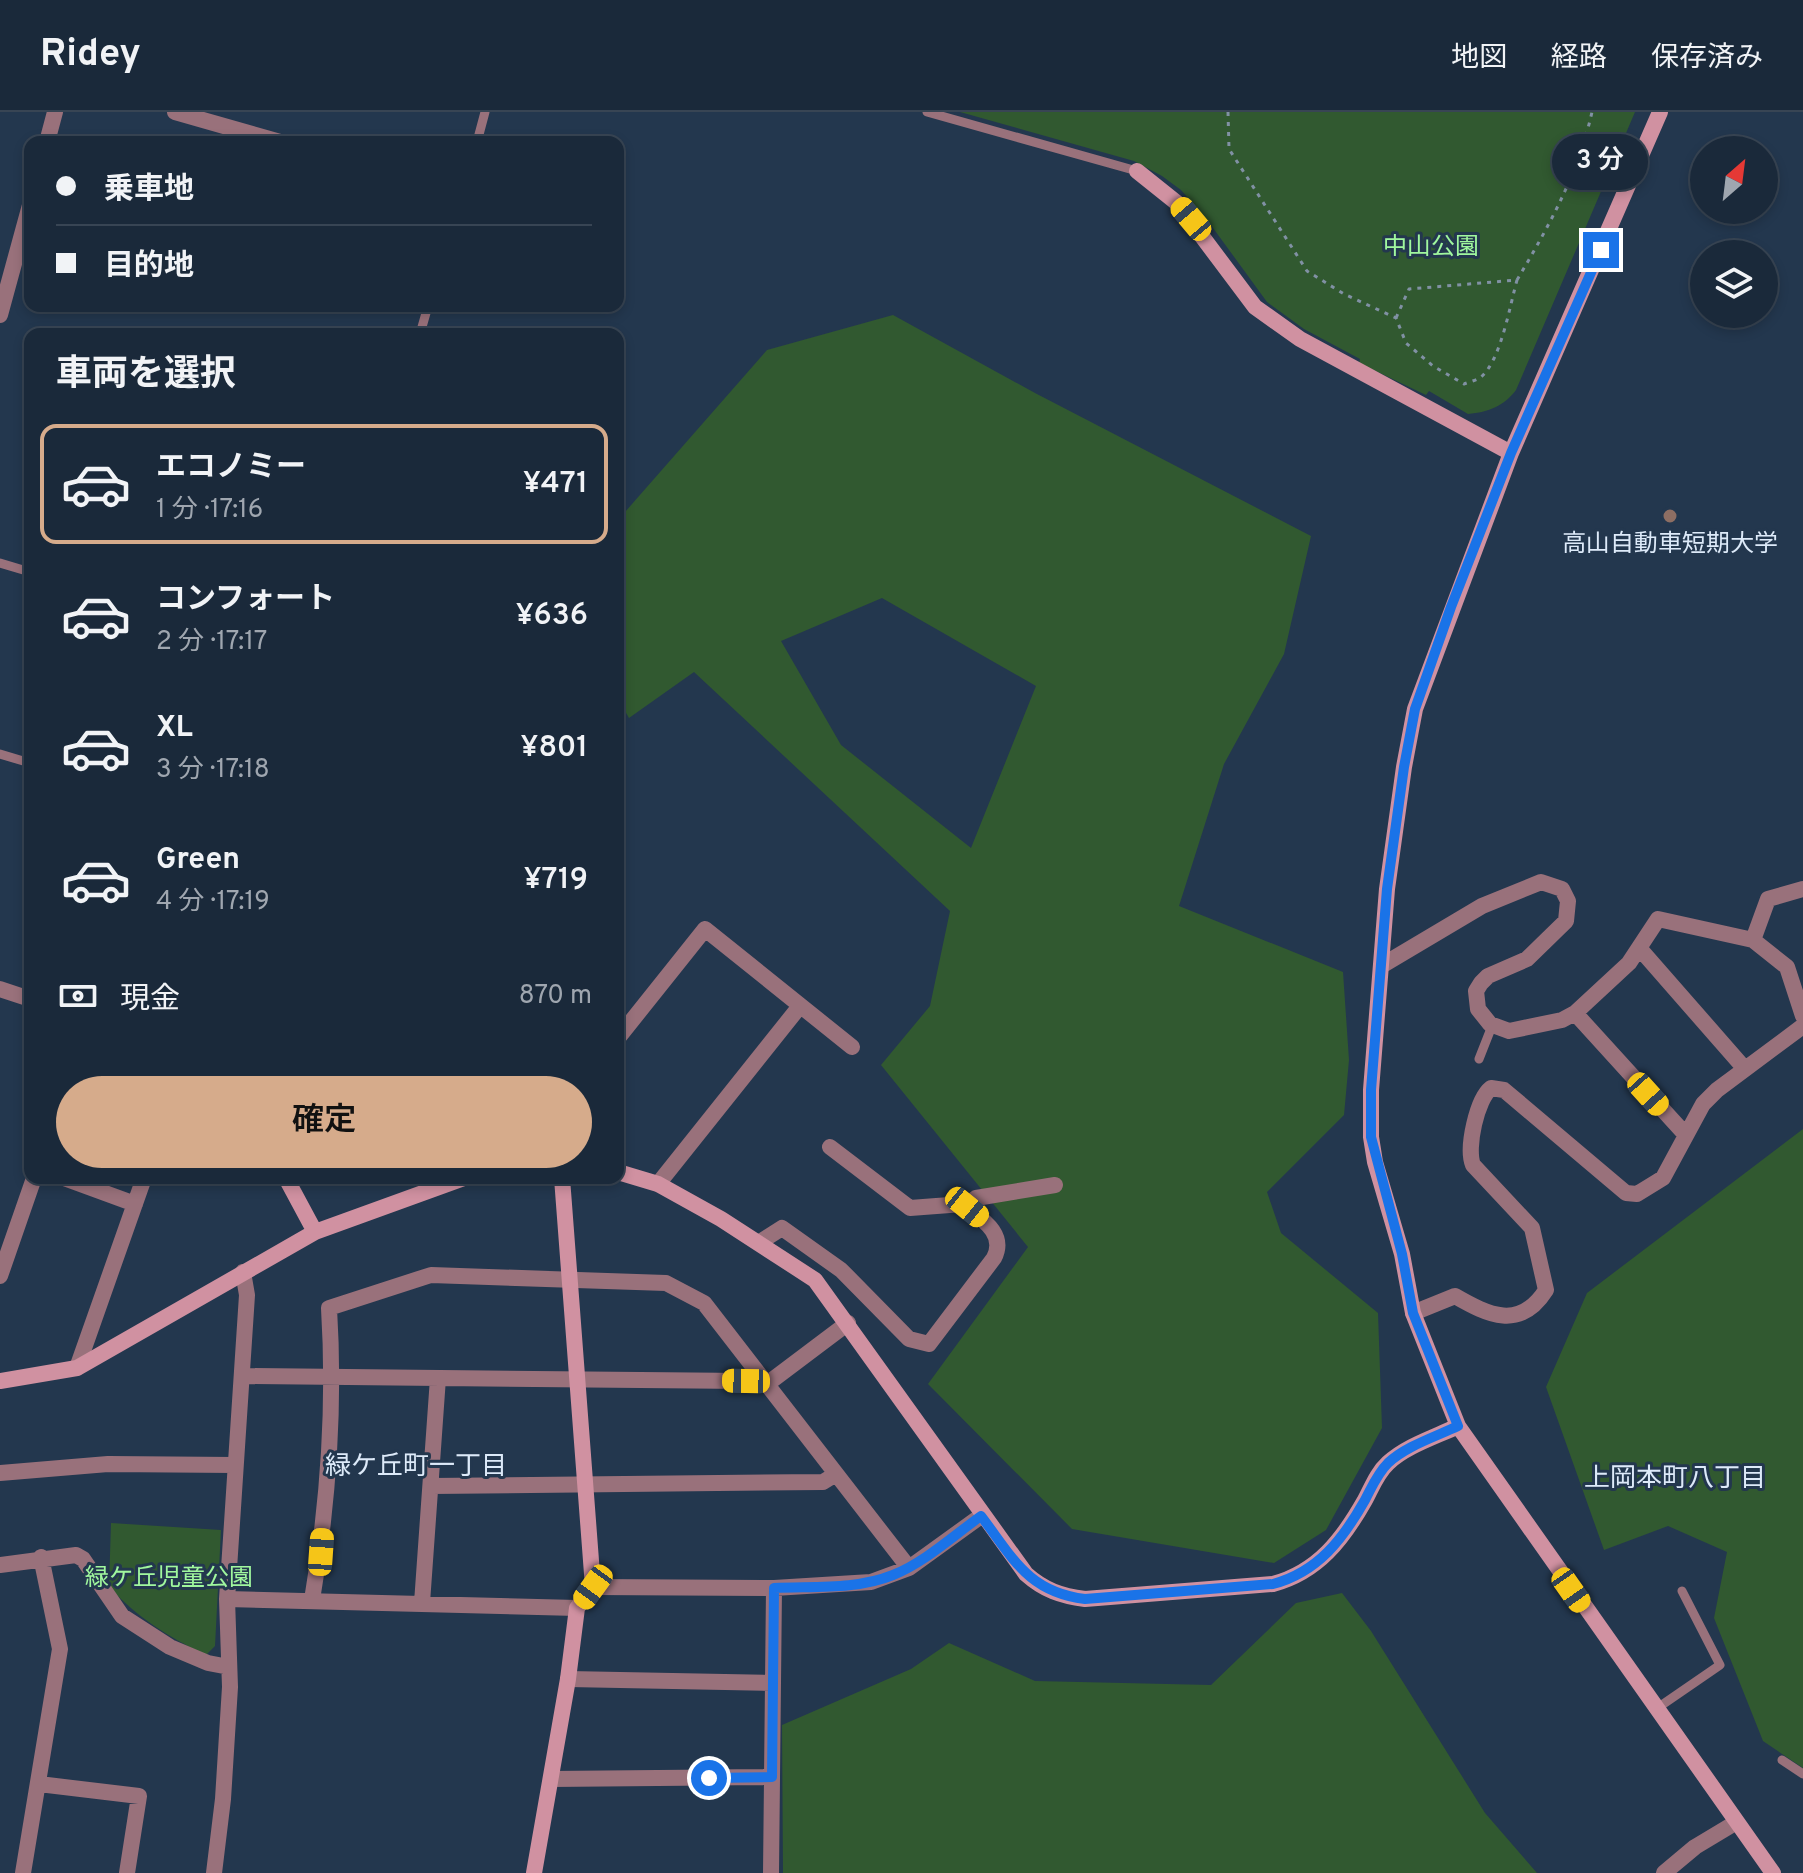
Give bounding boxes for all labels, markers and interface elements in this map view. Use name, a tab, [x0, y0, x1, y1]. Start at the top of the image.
text: Ridey	[40, 31, 141, 80]
text: 地図	[1451, 41, 1507, 77]
text: 経路	[1551, 41, 1607, 77]
text: 保存済み	[1651, 41, 1763, 77]
callout: 3 分	[1553, 134, 1649, 190]
north arrow	[1690, 136, 1778, 224]
map controls	[1690, 136, 1778, 328]
text: 3 分	[1576, 145, 1624, 178]
text: 乗車地	[104, 172, 194, 209]
car	[1166, 193, 1216, 245]
route end	[1583, 232, 1619, 268]
park label: 中山公園	[1383, 233, 1479, 263]
button: layers	[1690, 240, 1778, 328]
text: 目的地	[104, 249, 194, 286]
text: 車両を選択	[56, 353, 236, 399]
icon: car	[60, 448, 132, 520]
text: エコノミー	[156, 450, 306, 487]
text: ¥471	[523, 466, 588, 503]
text: 1 分 · 17:16	[156, 494, 263, 527]
marker: 高山自動車短期大学	[1661, 507, 1679, 525]
place label: 高山自動車短期大学	[1562, 530, 1778, 560]
icon: car	[60, 580, 132, 652]
text: コンフォート	[156, 582, 335, 619]
text: ¥636	[516, 598, 588, 635]
text: 2 分 · 17:17	[156, 626, 267, 659]
text: XL	[156, 710, 193, 747]
icon: car	[60, 712, 132, 784]
text: ¥801	[521, 730, 588, 767]
text: 3 分 · 17:18	[156, 754, 270, 787]
text: Green	[156, 842, 240, 879]
icon: car	[60, 844, 132, 916]
text: ¥719	[524, 862, 588, 899]
text: 4 分 · 17:19	[156, 886, 270, 919]
icon: cash	[56, 974, 100, 1018]
text: 870 m	[519, 980, 592, 1013]
text: 現金	[120, 982, 180, 1019]
car	[1623, 1068, 1673, 1120]
button: 確定	[56, 1076, 592, 1168]
car	[941, 1183, 993, 1231]
car	[722, 1369, 770, 1393]
district label: 緑ケ丘町一丁目	[325, 1451, 507, 1484]
district label: 上岡本町八丁目	[1584, 1463, 1766, 1496]
car	[307, 1527, 335, 1577]
car	[569, 1561, 617, 1613]
car	[1547, 1563, 1595, 1617]
park label: 緑ケ丘児童公園	[85, 1564, 253, 1594]
route start	[691, 1760, 727, 1796]

